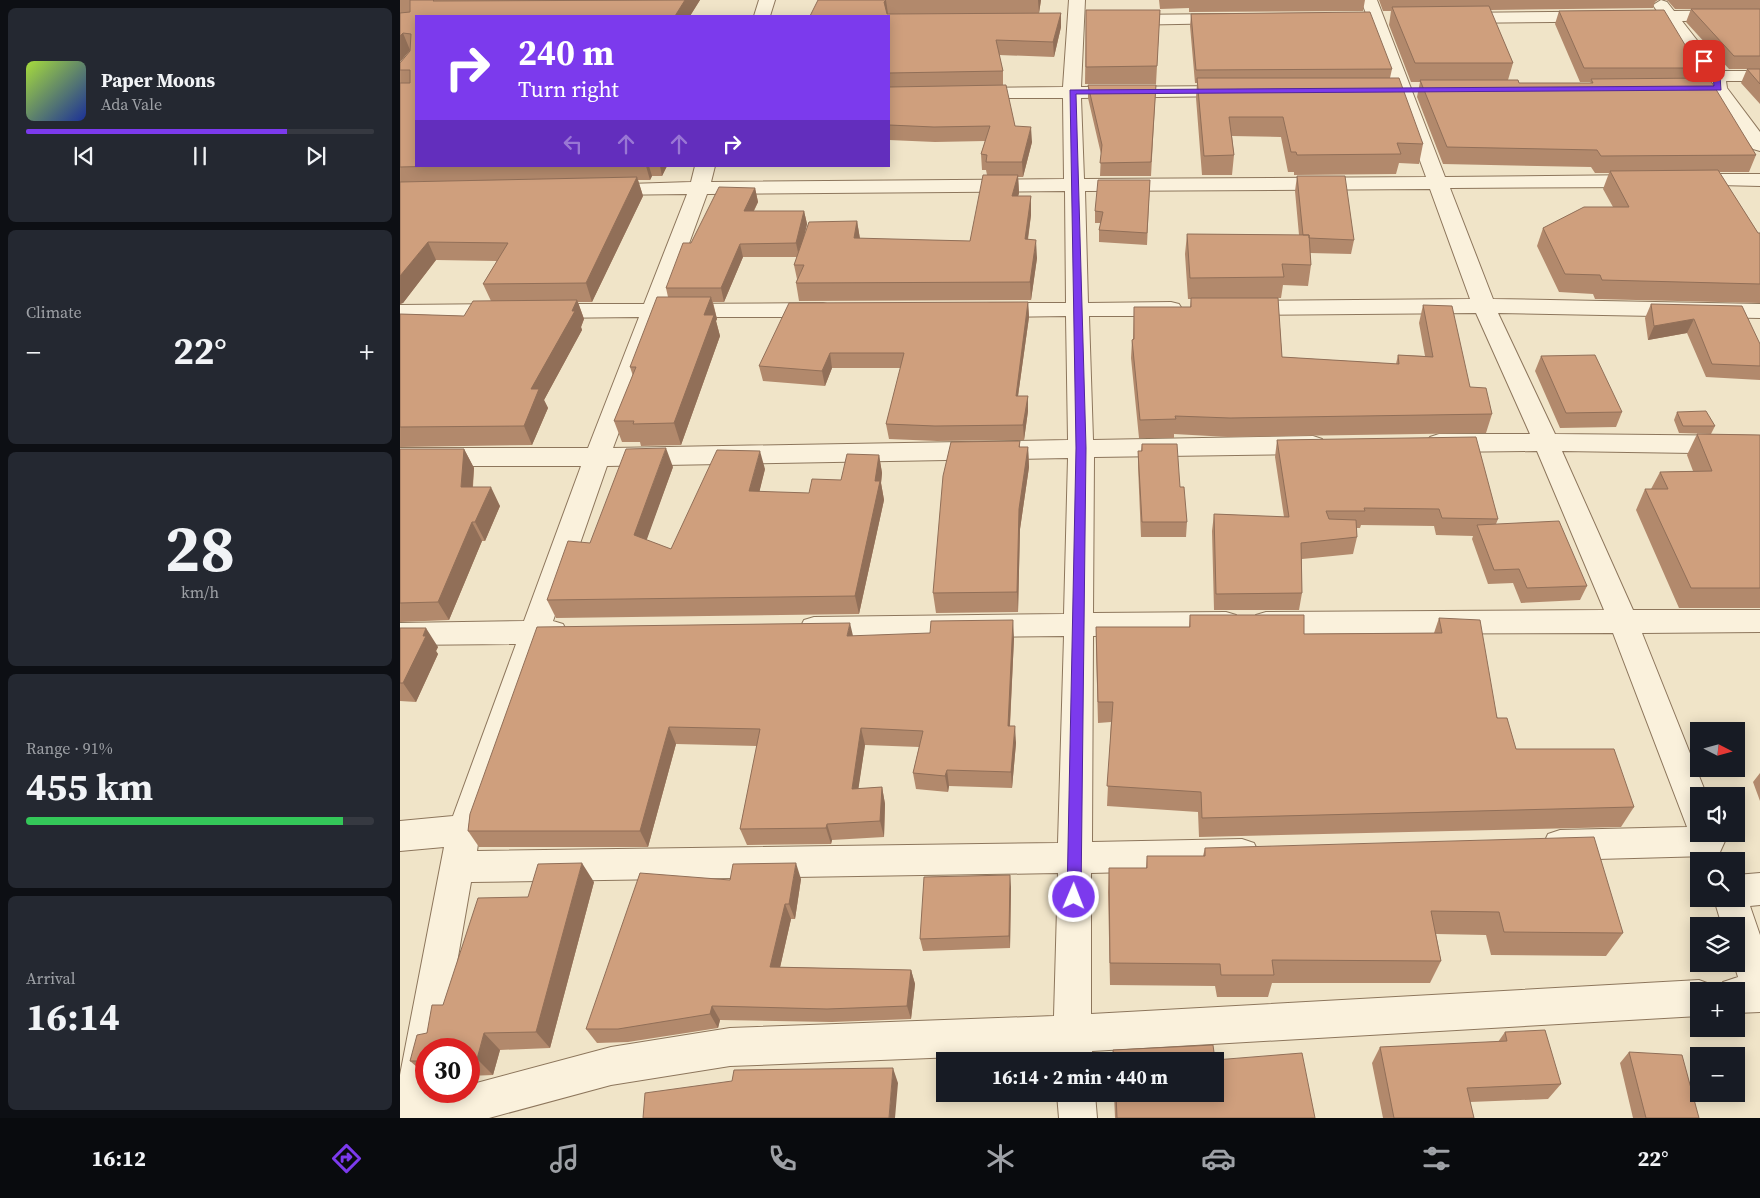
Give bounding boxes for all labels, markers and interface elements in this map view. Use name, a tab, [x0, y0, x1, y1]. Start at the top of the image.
text: 240 m	[518, 29, 614, 77]
icon: right	[435, 35, 500, 100]
pin	[1683, 40, 1725, 82]
icon: arrive	[1690, 47, 1718, 75]
text: Paper Moons	[101, 67, 215, 93]
text: Turn right	[518, 74, 619, 104]
text: Ada Vale	[101, 93, 162, 115]
icon: left	[559, 130, 587, 158]
icon: ahead	[612, 130, 640, 158]
icon: ahead	[665, 130, 693, 158]
icon: right	[718, 130, 746, 158]
icon: previous	[70, 142, 98, 170]
icon: pause	[186, 142, 214, 170]
icon: next	[302, 142, 330, 170]
text: Climate	[26, 301, 82, 323]
text: 22°	[173, 325, 227, 377]
text: −	[26, 333, 41, 371]
text: +	[359, 333, 374, 371]
text: 28	[165, 504, 235, 593]
text: km/h	[181, 581, 219, 603]
north arrow	[1690, 722, 1745, 778]
map controls	[1690, 722, 1745, 1102]
text: Range · 91%	[26, 737, 113, 759]
text: 455 km	[26, 761, 153, 813]
button: sound	[1690, 787, 1745, 842]
button: search	[1690, 852, 1745, 907]
position arrow	[1047, 870, 1099, 922]
button: layers	[1690, 917, 1745, 972]
text: Arrival	[26, 967, 75, 989]
button: +	[1690, 982, 1745, 1037]
text: 16:14	[26, 991, 120, 1043]
speed limit sign: 30	[415, 1038, 480, 1103]
button: −	[1690, 1047, 1745, 1102]
text: 16:14 · 2 min · 440 m	[992, 1064, 1168, 1090]
icon: directions	[329, 1141, 364, 1176]
icon: music	[547, 1141, 582, 1176]
icon: phone	[765, 1141, 800, 1176]
icon: climate	[983, 1141, 1018, 1176]
icon: car	[1201, 1141, 1236, 1176]
icon: filters	[1419, 1141, 1454, 1176]
text: 16:12	[92, 1143, 146, 1173]
text: 22°	[1637, 1143, 1668, 1173]

